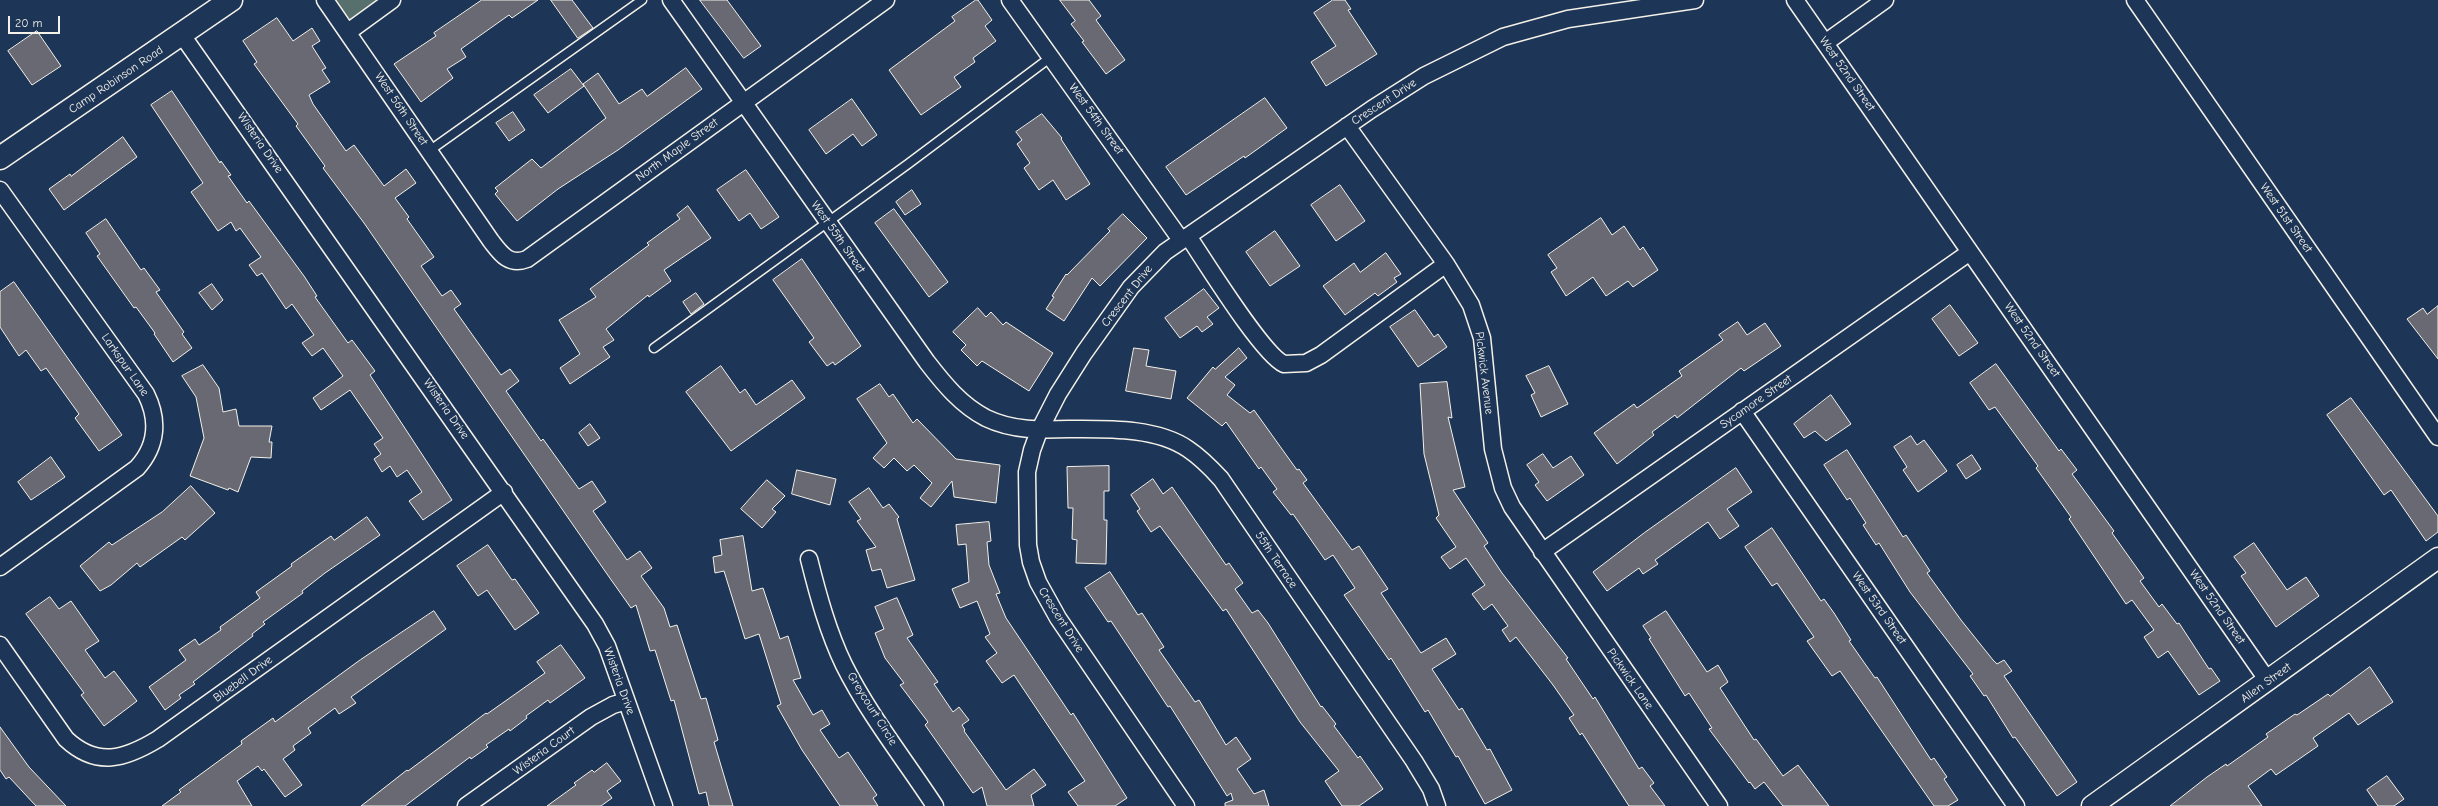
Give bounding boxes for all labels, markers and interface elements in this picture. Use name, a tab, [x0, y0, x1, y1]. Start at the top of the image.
scale bar	[10, 8, 62, 34]
text: 20 m	[15, 16, 43, 30]
street label: West 52nd Street	[1816, 34, 1878, 114]
street label: Camp Robinson Road	[66, 43, 166, 117]
street label: West 56th Street	[371, 70, 431, 148]
street label: Crescent Drive	[1349, 76, 1419, 128]
street label: West 54th Street	[1065, 81, 1127, 157]
street label: Wisteria Drive	[234, 110, 286, 176]
street label: North Maple Street	[633, 115, 721, 185]
street label: West 51st Street	[2257, 180, 2315, 256]
street label: West 55th Street	[808, 198, 868, 276]
street label: Crescent Drive	[1098, 262, 1156, 330]
street label: West 52nd Street	[2001, 300, 2063, 380]
street label: Larkspur Lane	[98, 331, 152, 399]
street label: Pickwick Avenue	[1472, 331, 1496, 415]
street label: Sycamore Street	[1717, 372, 1795, 432]
street label: Wisteria Drive	[420, 376, 472, 442]
street label: 55th Terrace	[1252, 529, 1300, 591]
street label: West 52nd Street	[2186, 567, 2248, 647]
street label: West 53rd Street	[1849, 569, 1909, 647]
street label: Crescent Drive	[1035, 585, 1087, 655]
street label: Wisteria Drive	[600, 645, 638, 717]
street label: Pickwick Lane	[1604, 646, 1656, 712]
street label: Bluebell Drive	[211, 653, 275, 705]
street label: Allen Street	[2238, 660, 2294, 706]
street label: Greycourt Circle	[844, 670, 900, 748]
street label: Wisteria Court	[510, 724, 578, 778]

